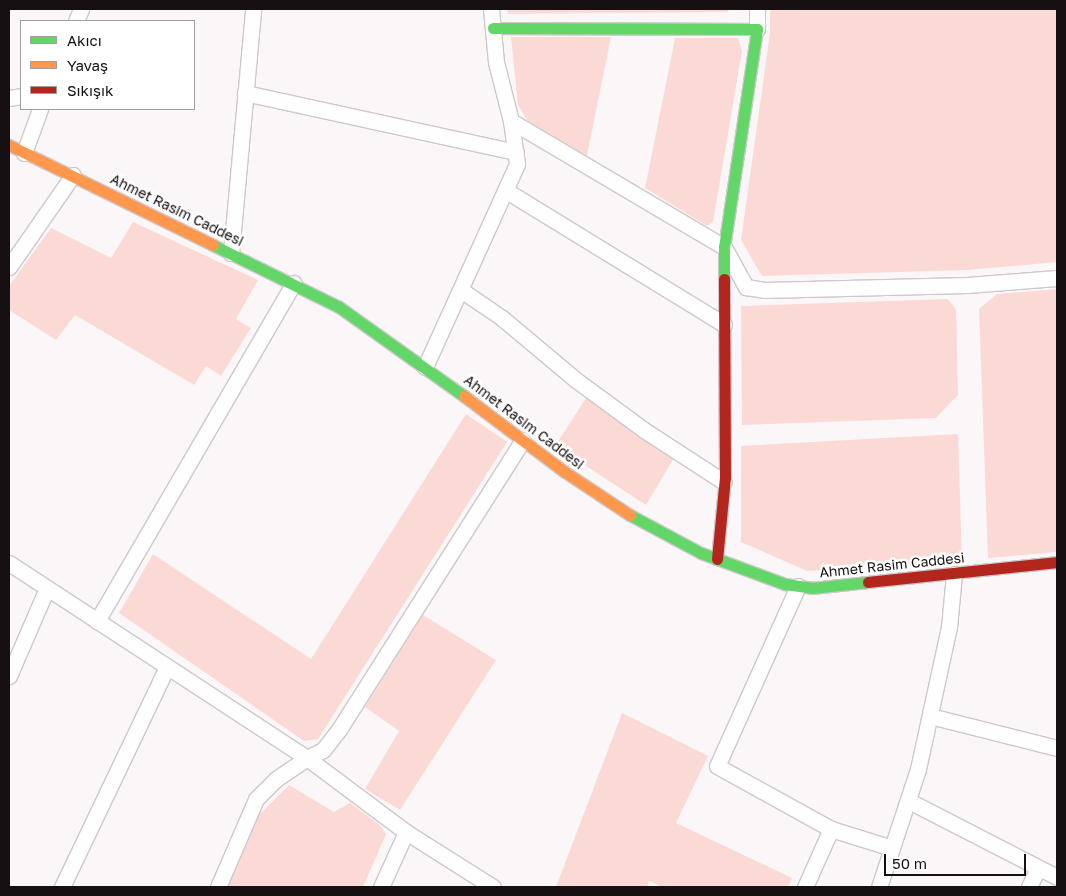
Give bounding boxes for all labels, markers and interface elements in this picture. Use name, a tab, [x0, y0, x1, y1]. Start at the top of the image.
legend	[20, 20, 195, 110]
text: Akıcı	[67, 31, 102, 49]
text: Yavaş	[67, 56, 108, 74]
text: Sıkışık	[67, 81, 114, 99]
street label: Ahmet Rasim Caddesi	[108, 170, 246, 250]
street label: Ahmet Rasim Caddesi	[461, 371, 587, 473]
street label: Ahmet Rasim Caddesi	[819, 549, 965, 581]
scale bar	[886, 844, 1028, 876]
text: 50 m	[892, 854, 927, 872]

